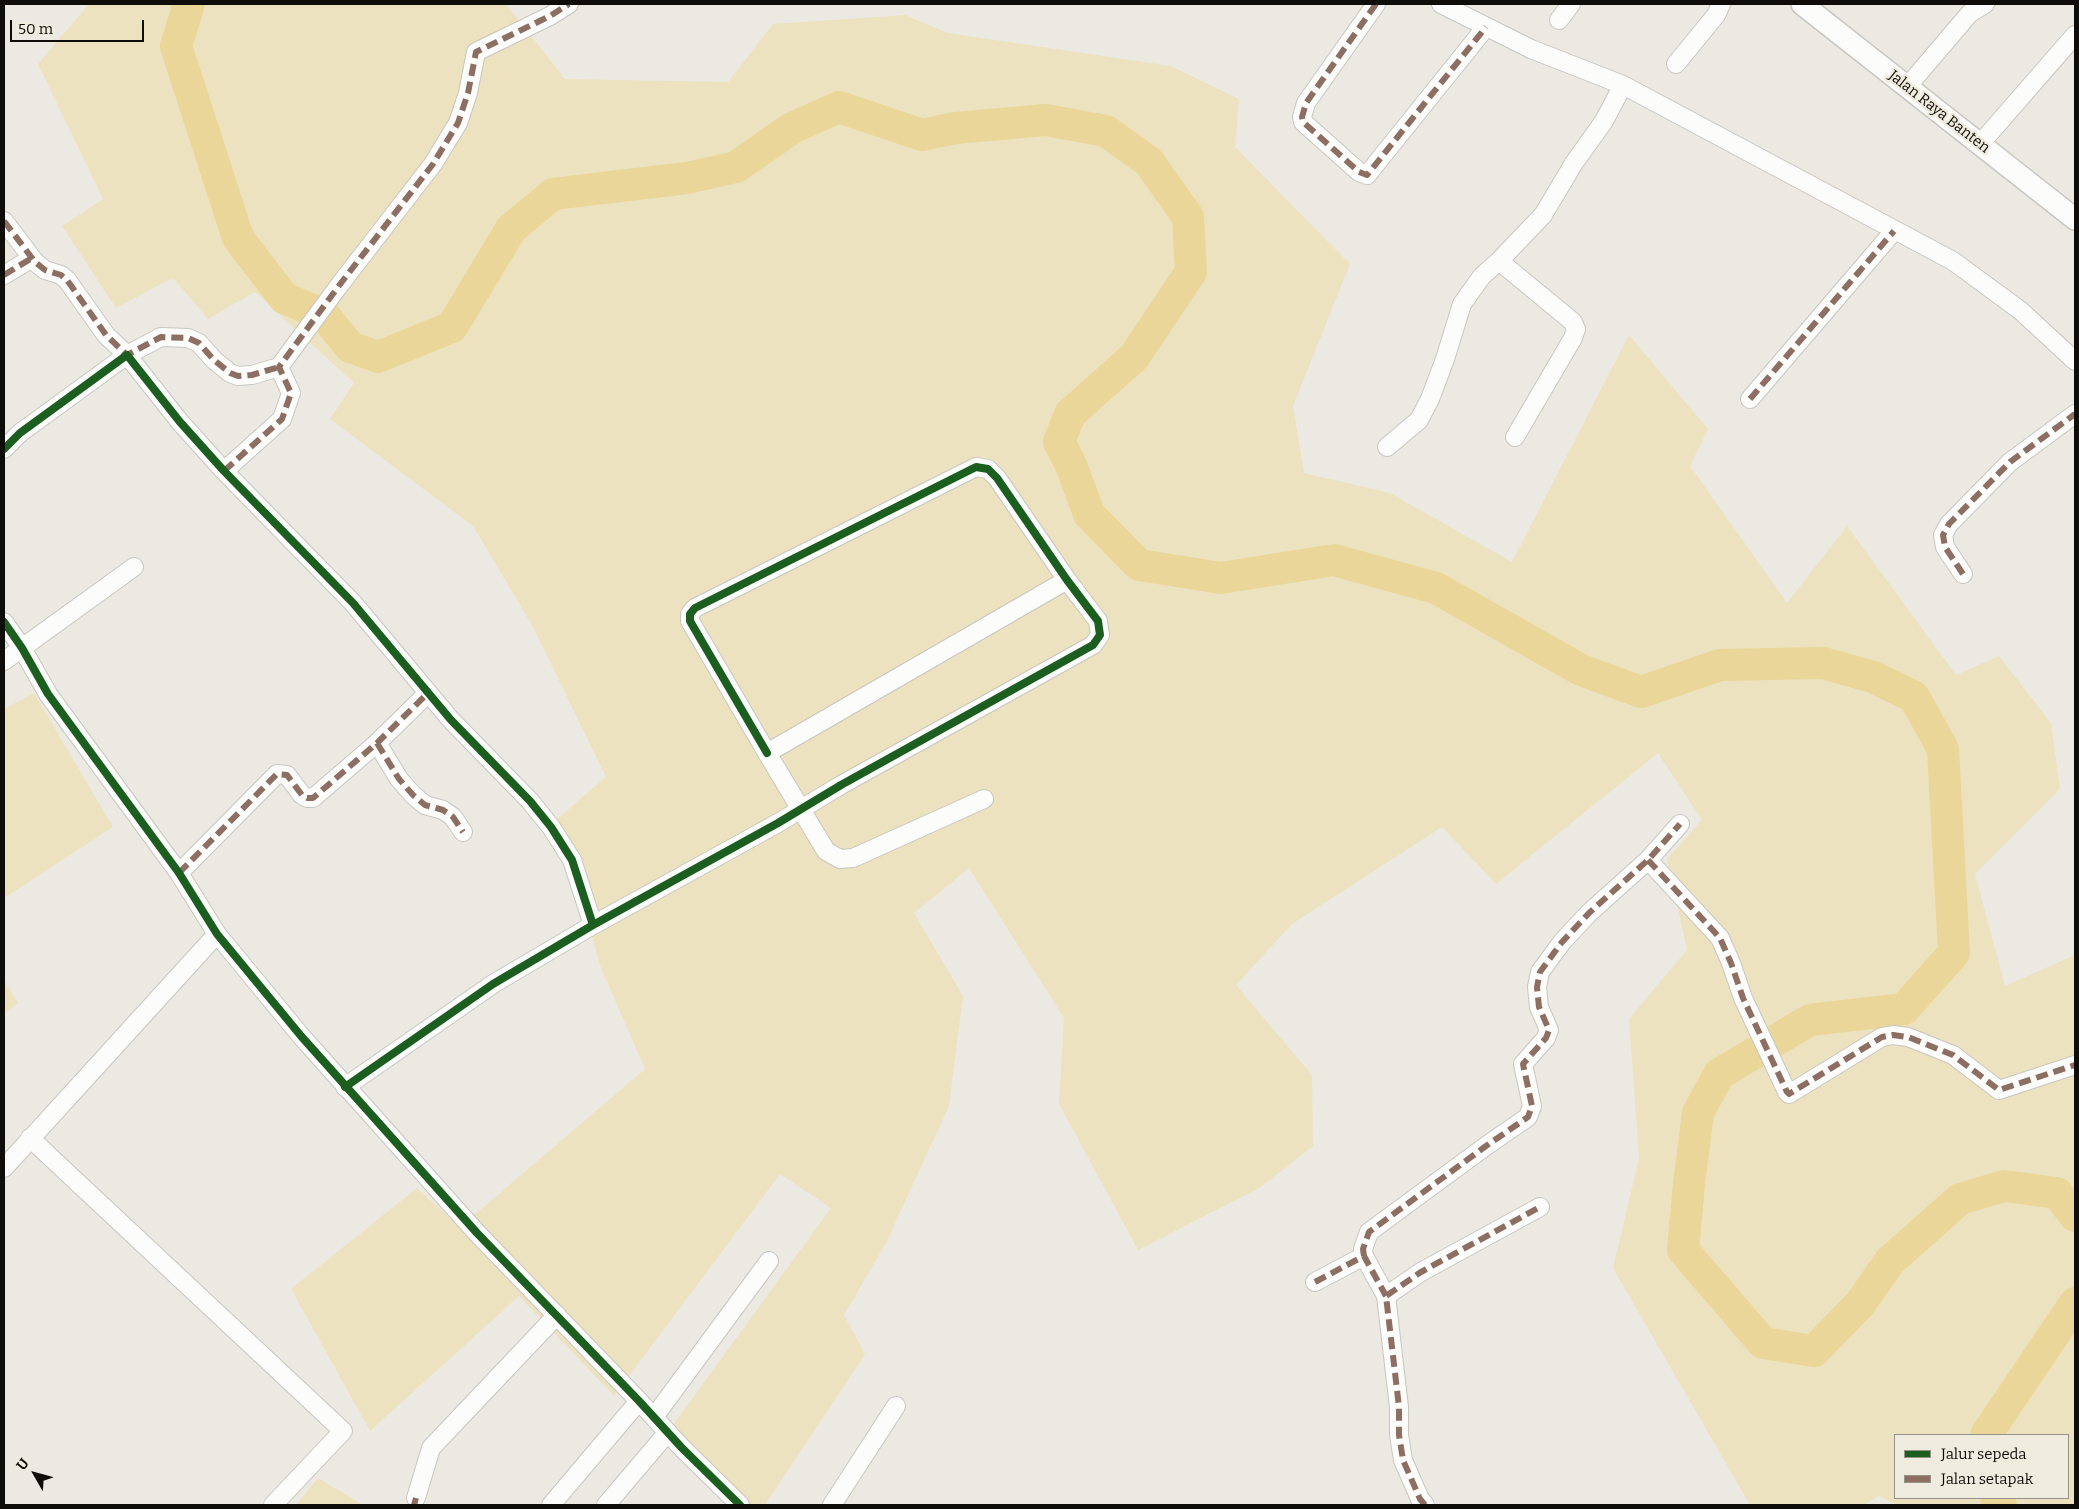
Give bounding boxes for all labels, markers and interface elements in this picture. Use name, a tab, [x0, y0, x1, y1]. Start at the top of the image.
scale bar	[12, 10, 146, 42]
text: 50 m	[18, 20, 53, 38]
street label: Jalan Raya Banten	[1885, 67, 1993, 157]
legend	[1894, 1434, 2069, 1499]
text: Jalur sepeda	[1941, 1445, 2027, 1463]
north arrow	[10, 1449, 60, 1499]
text: U	[13, 1455, 33, 1474]
text: Jalan setapak	[1941, 1470, 2033, 1488]

